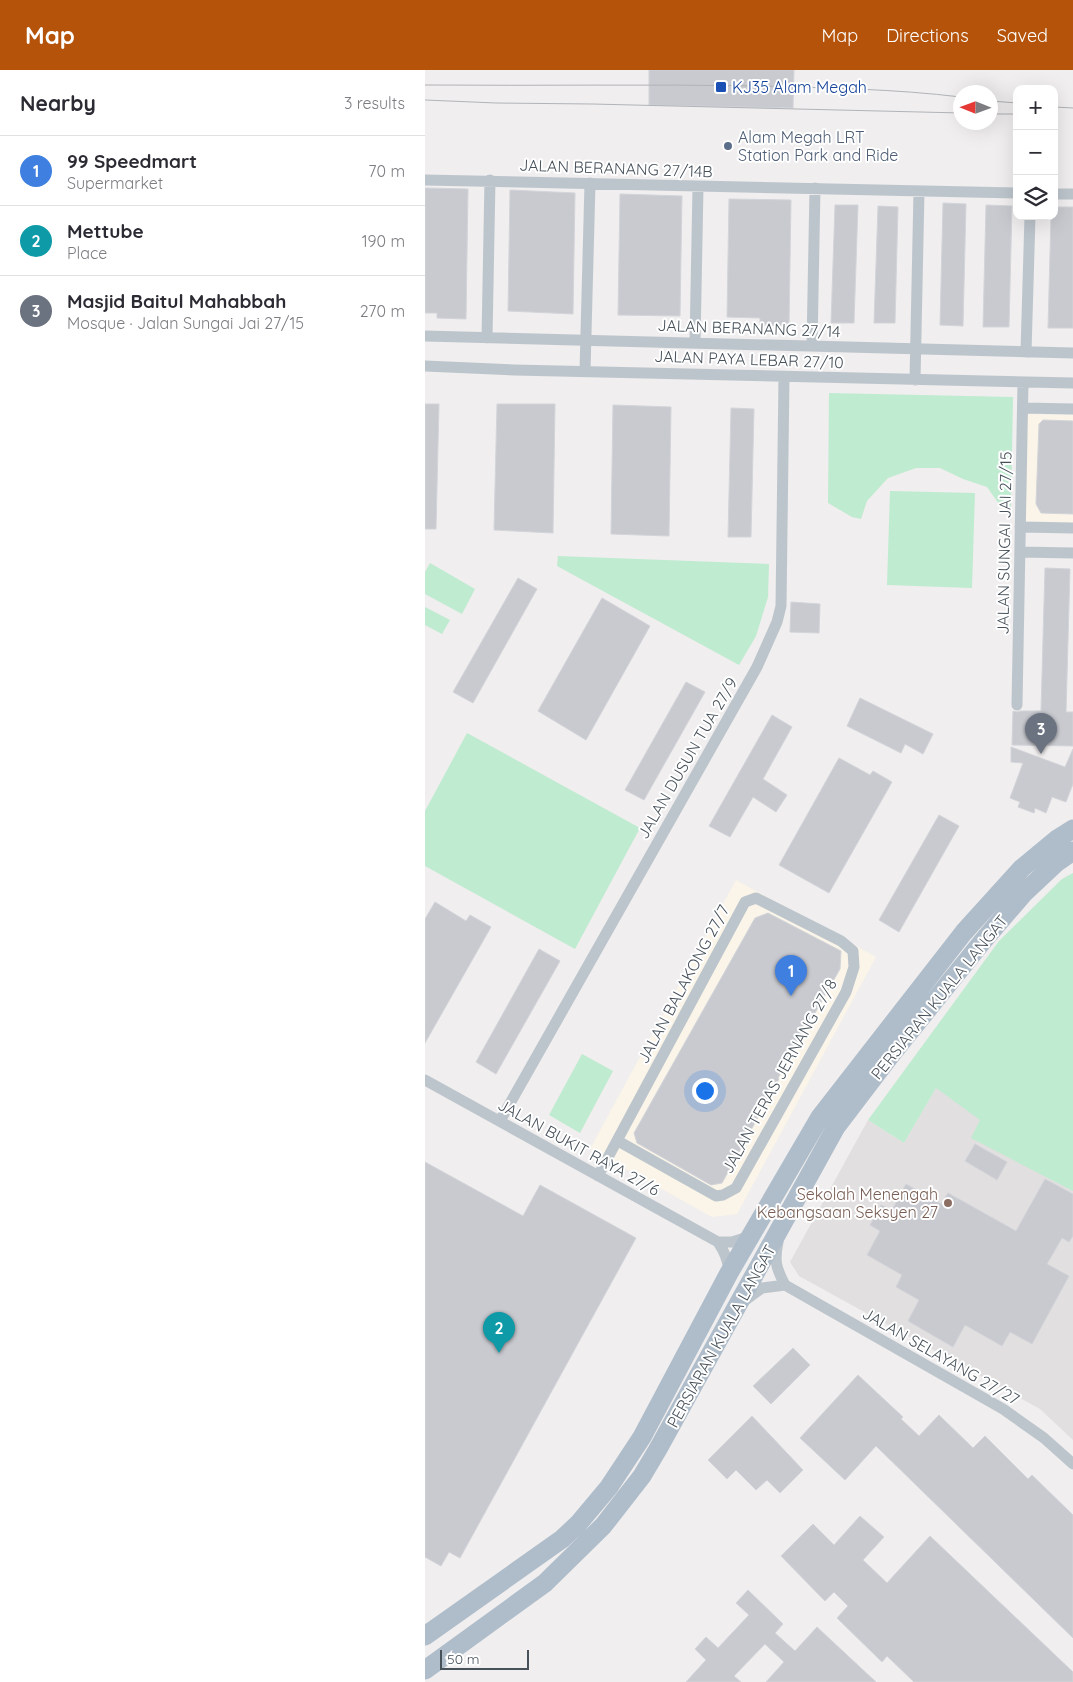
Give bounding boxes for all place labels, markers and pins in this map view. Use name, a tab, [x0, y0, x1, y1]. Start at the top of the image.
place label: KJ35 Alam Megah	[732, 77, 867, 97]
marker: KJ35 Alam Megah	[714, 80, 728, 94]
place label: Alam Megah LRT Station Park and Ride	[738, 127, 898, 165]
marker: Alam Megah LRT Station Park and Ride	[722, 140, 734, 152]
pin: 3	[1025, 713, 1057, 754]
pin: 1	[775, 955, 807, 996]
place label: Sekolah Menengah Kebangsaan Seksyen 27	[757, 1184, 938, 1222]
marker: Sekolah Menengah Kebangsaan Seksyen 27	[942, 1197, 954, 1209]
pin: 2	[483, 1312, 515, 1353]

